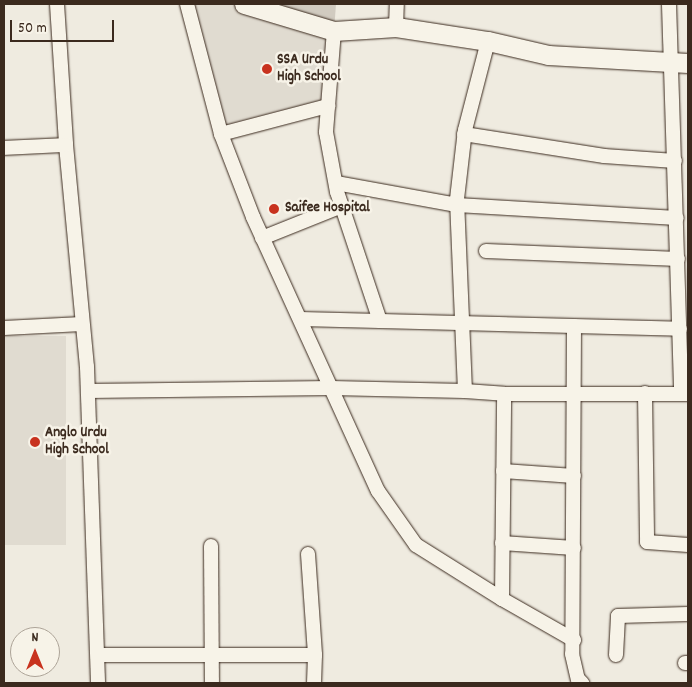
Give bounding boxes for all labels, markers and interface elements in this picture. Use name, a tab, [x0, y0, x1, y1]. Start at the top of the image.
scale bar	[12, 10, 116, 42]
text: 50 m	[18, 18, 47, 40]
place label: SSA Urdu High School	[277, 51, 341, 86]
marker: SSA Urdu High School	[261, 63, 273, 75]
place label: Saifee Hospital	[285, 200, 370, 218]
marker: Saifee Hospital	[267, 202, 281, 216]
place label: Anglo Urdu High School	[45, 424, 109, 459]
marker: Anglo Urdu High School	[29, 436, 41, 448]
north arrow	[10, 627, 60, 677]
text: N	[32, 628, 38, 648]

